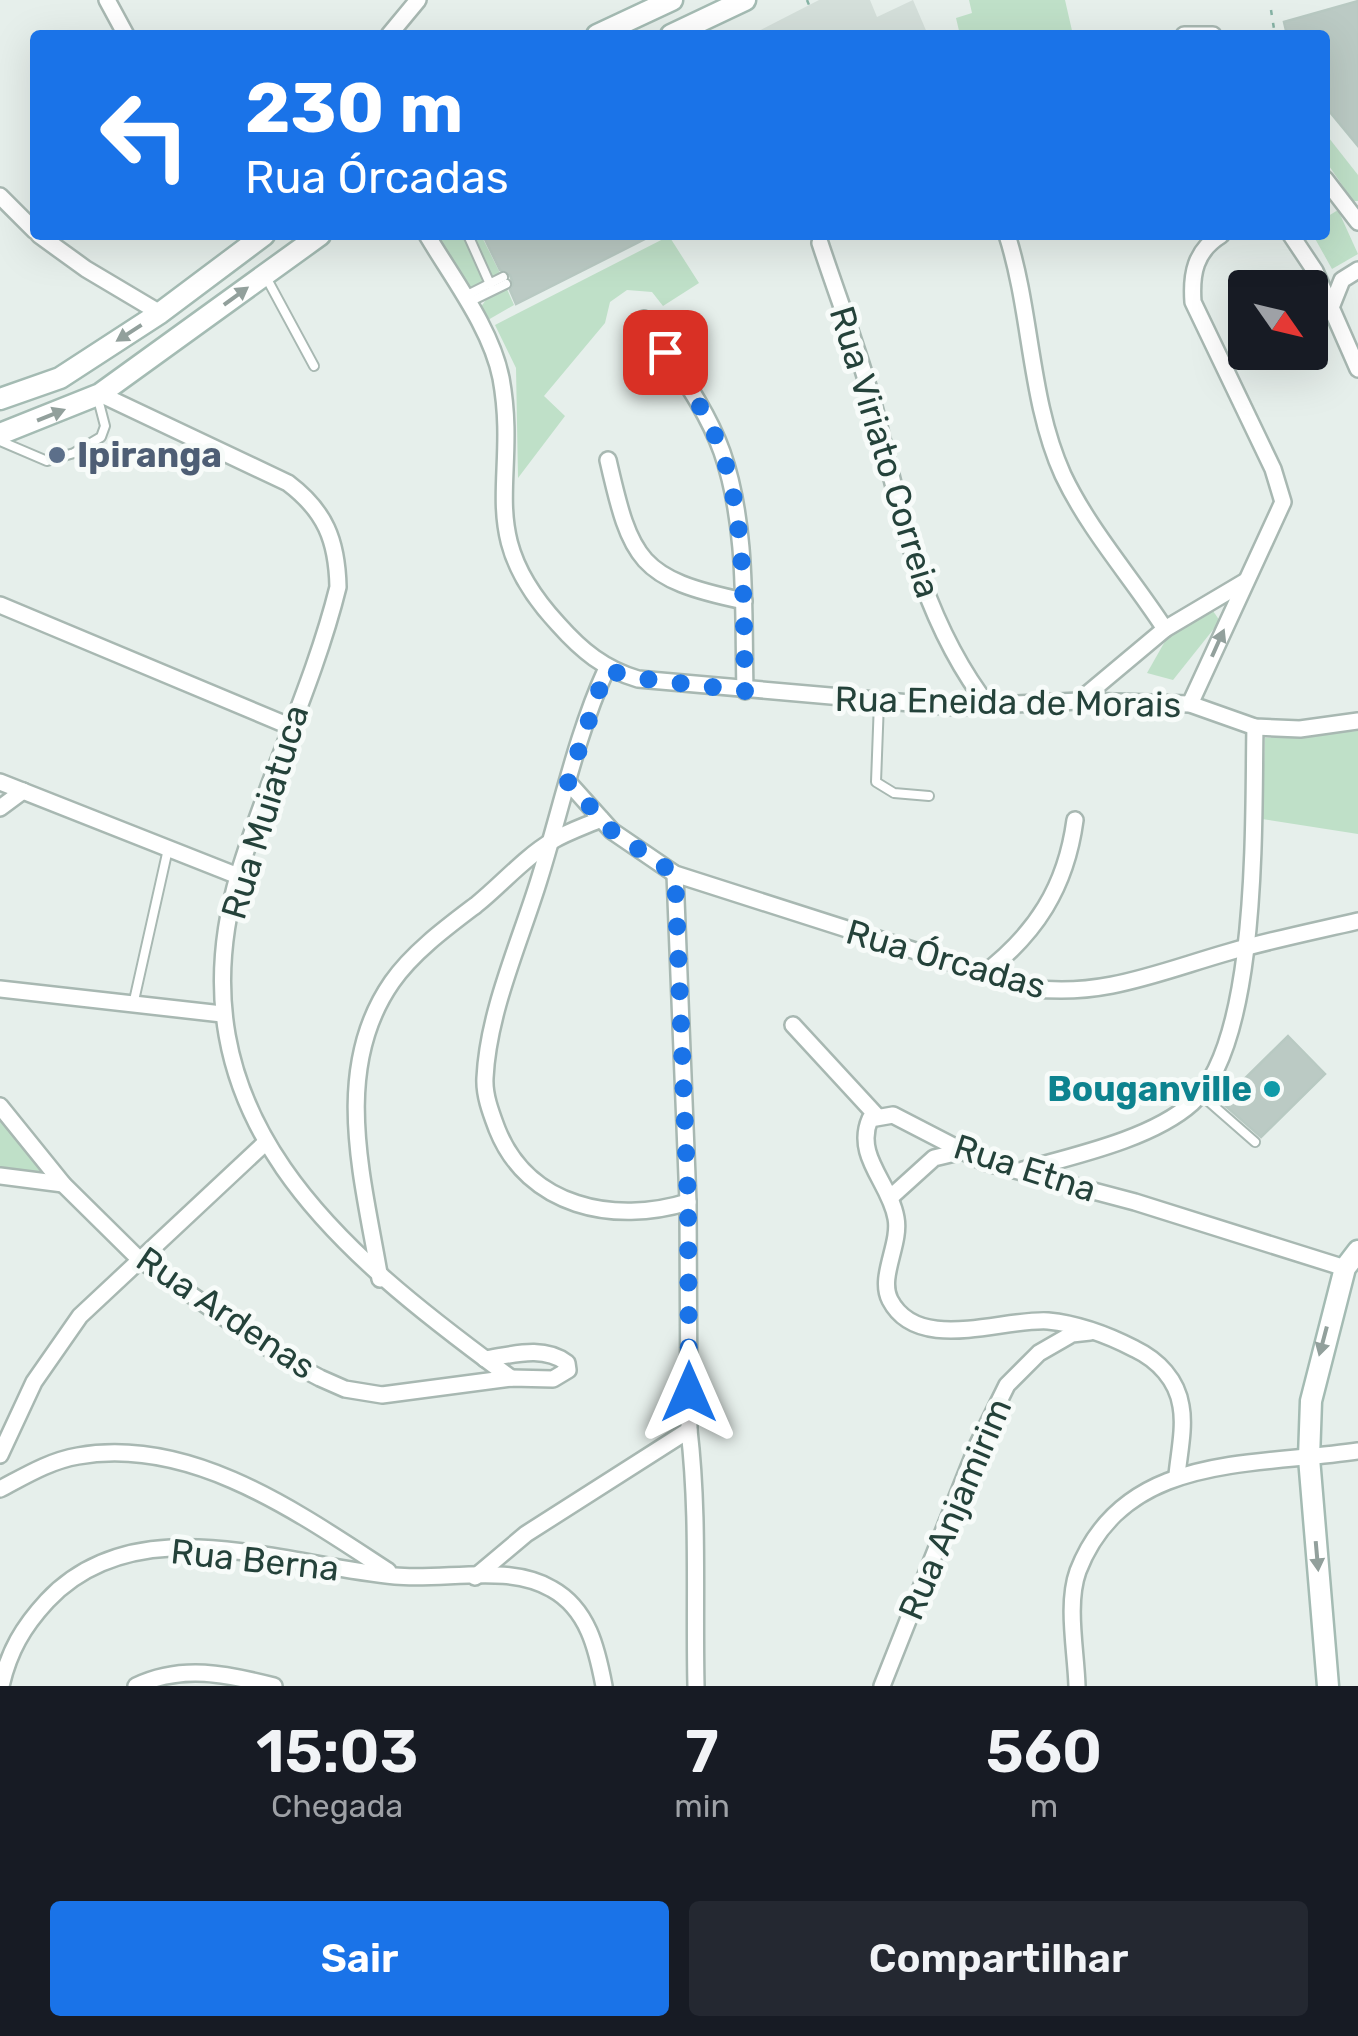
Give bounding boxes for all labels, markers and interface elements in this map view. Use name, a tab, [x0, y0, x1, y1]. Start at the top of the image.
text: 230 m	[245, 67, 463, 150]
icon: left	[80, 70, 210, 200]
text: Rua Órcadas	[245, 151, 509, 204]
north arrow	[1228, 270, 1328, 370]
map controls	[1228, 270, 1328, 370]
one-way arrow	[223, 286, 249, 306]
street label: Rua Viriato Correia	[821, 301, 949, 603]
pin	[623, 310, 708, 395]
one-way arrow	[115, 324, 142, 342]
icon: arrive	[638, 325, 693, 380]
one-way arrow	[36, 407, 66, 423]
place label: Ipiranga	[77, 434, 222, 476]
marker: Ipiranga	[46, 444, 68, 466]
one-way arrow	[1210, 628, 1226, 657]
street label: Rua Eneida de Morais	[834, 678, 1182, 726]
street label: Rua Muiatuca	[212, 700, 318, 924]
street label: Rua Órcadas	[842, 911, 1050, 1007]
place label: Bouganville	[1047, 1068, 1252, 1110]
marker: Bouganville	[1261, 1078, 1283, 1100]
street label: Rua Etna	[949, 1125, 1101, 1211]
street label: Rua Ardenas	[129, 1238, 323, 1388]
one-way arrow	[1315, 1326, 1331, 1357]
position arrow	[637, 1340, 741, 1444]
street label: Rua Anjamirim	[890, 1392, 1020, 1626]
street label: Rua Berna	[169, 1530, 341, 1590]
one-way arrow	[1309, 1540, 1325, 1572]
text: 15:03	[256, 1716, 418, 1787]
text: 7	[685, 1716, 719, 1787]
text: 560	[986, 1716, 1102, 1787]
text: Chegada	[271, 1787, 403, 1825]
text: min	[674, 1787, 730, 1825]
text: m	[1030, 1787, 1058, 1825]
button: Sair	[50, 1901, 669, 2016]
button: Compartilhar	[689, 1901, 1308, 2016]

